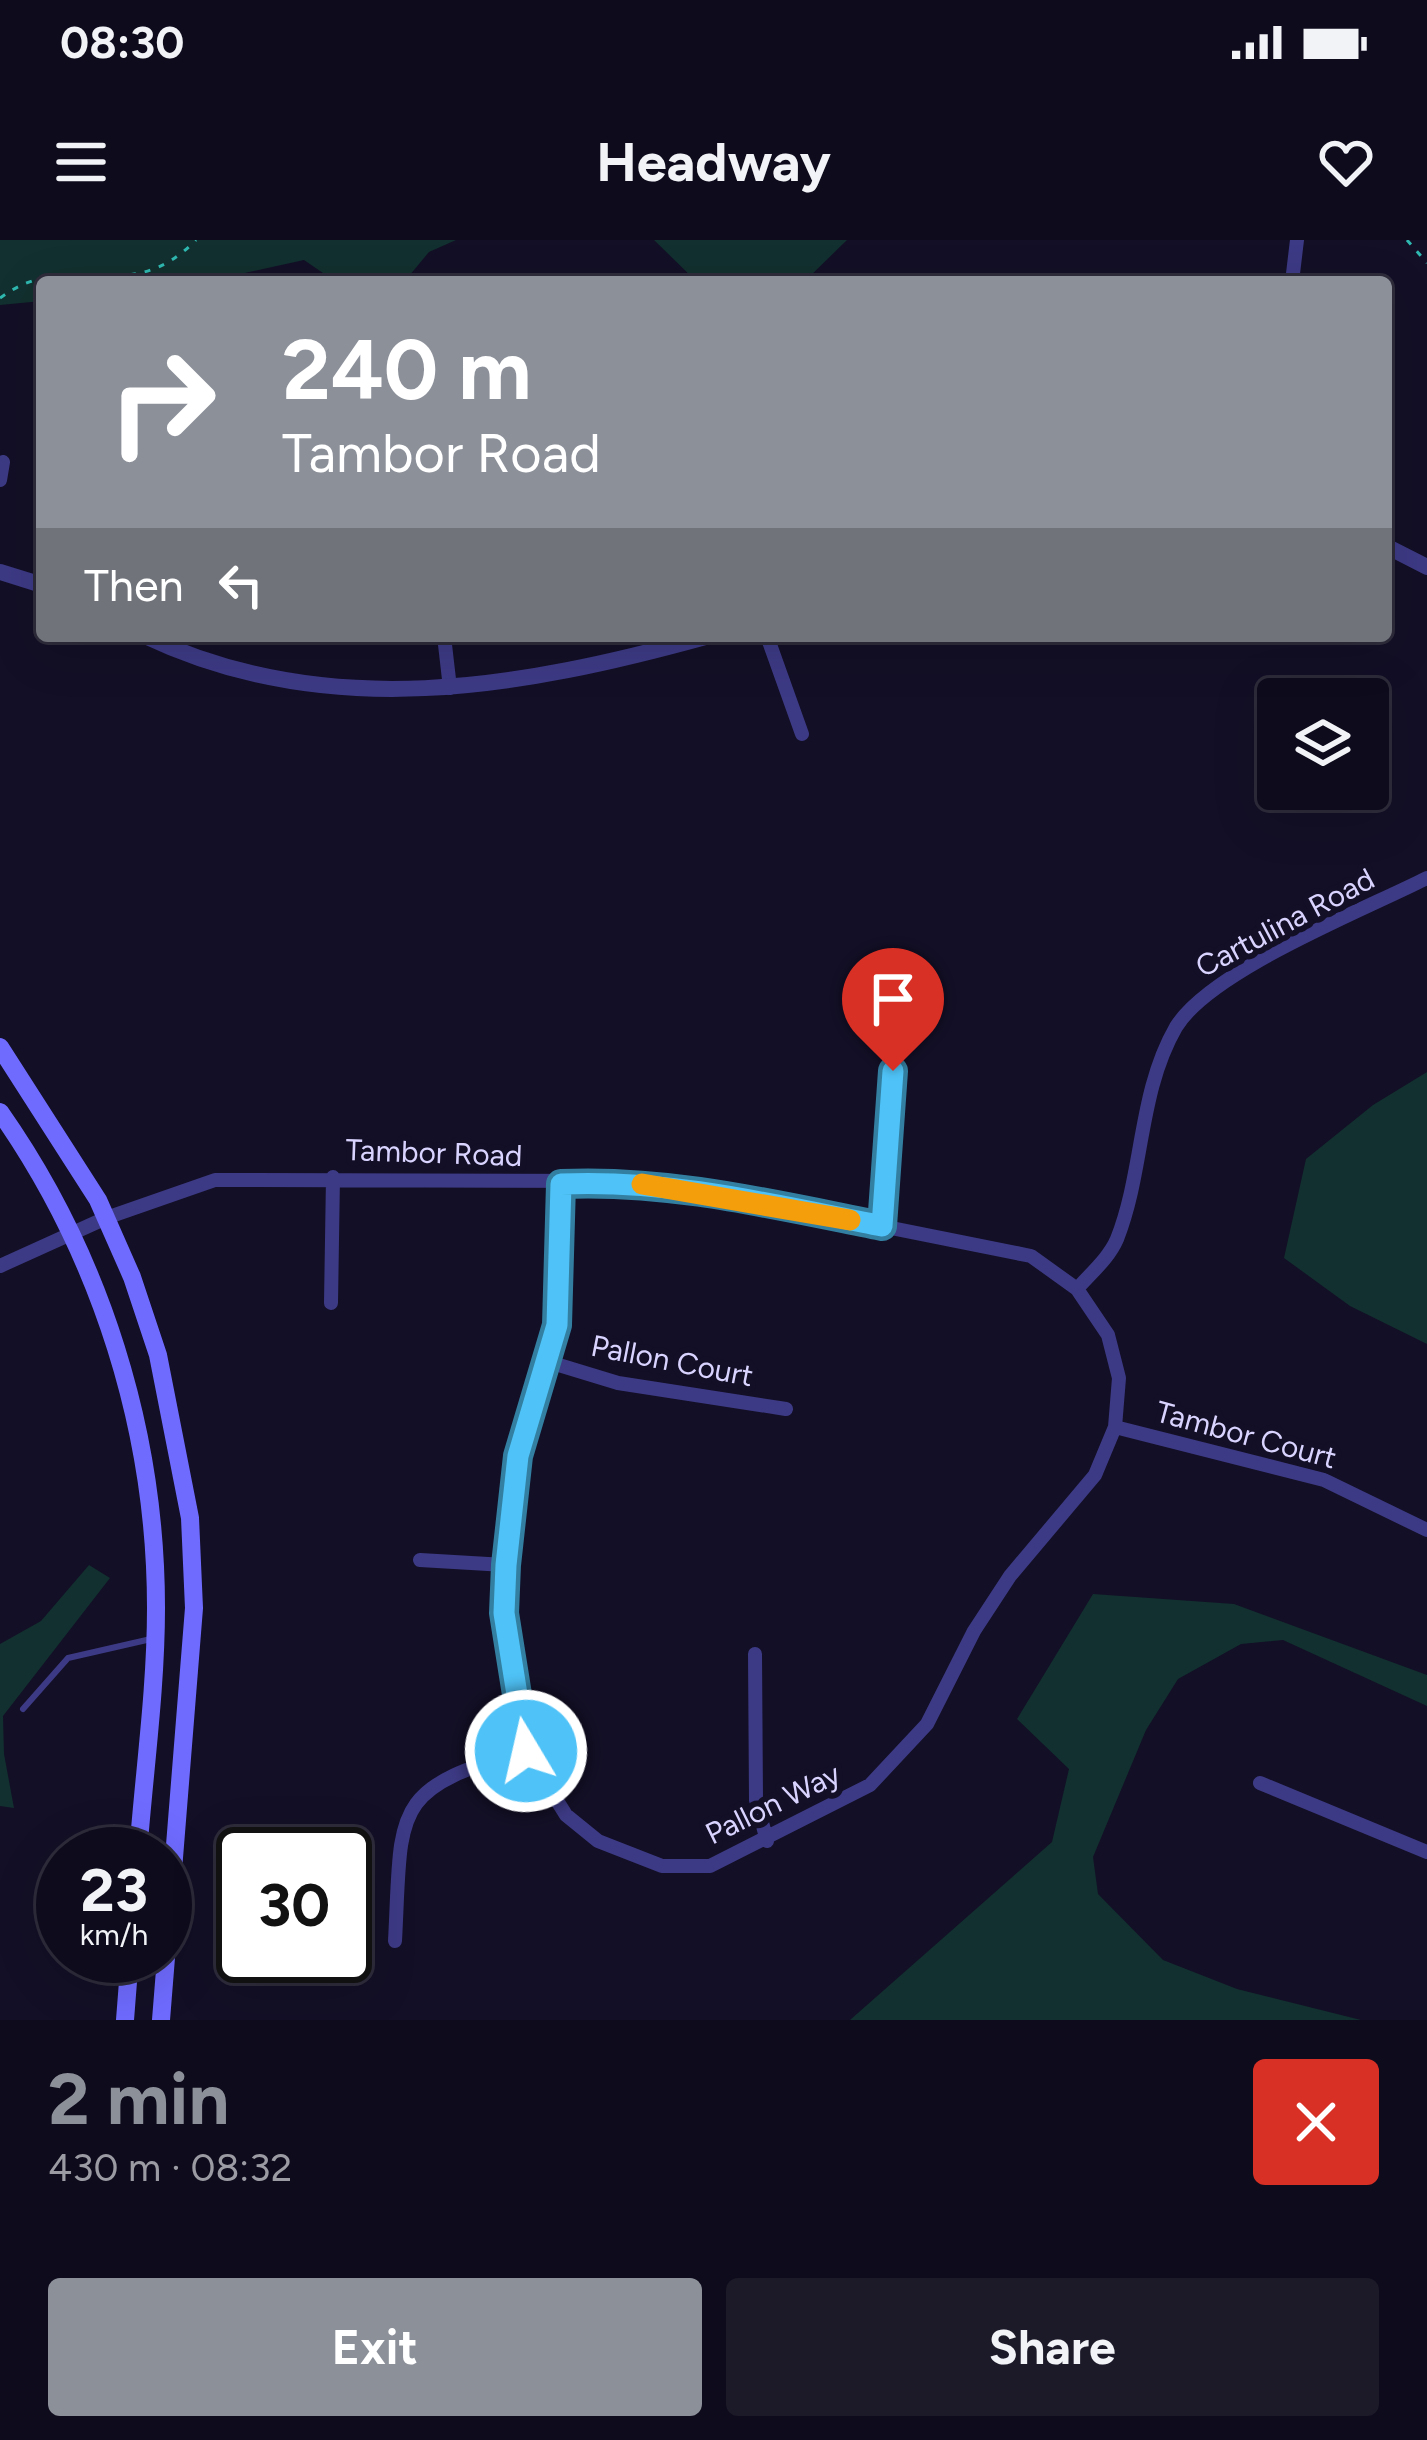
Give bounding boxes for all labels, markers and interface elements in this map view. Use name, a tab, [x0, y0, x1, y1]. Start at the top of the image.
text: 08:30	[60, 15, 184, 69]
icon: menu	[48, 129, 114, 195]
icon: heart	[1313, 129, 1379, 195]
text: Headway	[596, 130, 831, 195]
text: 240 m	[282, 319, 531, 420]
icon: right	[84, 324, 240, 480]
text: Tambor Road	[282, 421, 601, 486]
icon: left	[208, 552, 274, 618]
text: Then	[84, 558, 184, 612]
map controls	[1257, 678, 1389, 810]
button: layers	[1257, 678, 1389, 810]
street label: Cartulina Road	[1189, 860, 1381, 985]
pin	[842, 948, 944, 1071]
icon: arrive	[860, 966, 926, 1032]
street label: Tambor Road	[345, 1131, 523, 1174]
street label: Pallon Court	[588, 1327, 756, 1394]
street label: Tambor Court	[1152, 1393, 1340, 1476]
position arrow	[463, 1688, 589, 1814]
street label: Pallon Way	[699, 1755, 846, 1852]
speed limit sign: 30	[216, 1827, 372, 1983]
text: 23	[80, 1854, 148, 1926]
text: km/h	[80, 1916, 148, 1953]
text: 2 min	[48, 2056, 229, 2142]
button: close	[1253, 2059, 1379, 2185]
text: 430 m · 08:32	[48, 2144, 292, 2191]
button: Exit	[48, 2278, 702, 2416]
button: Share	[726, 2278, 1379, 2416]

